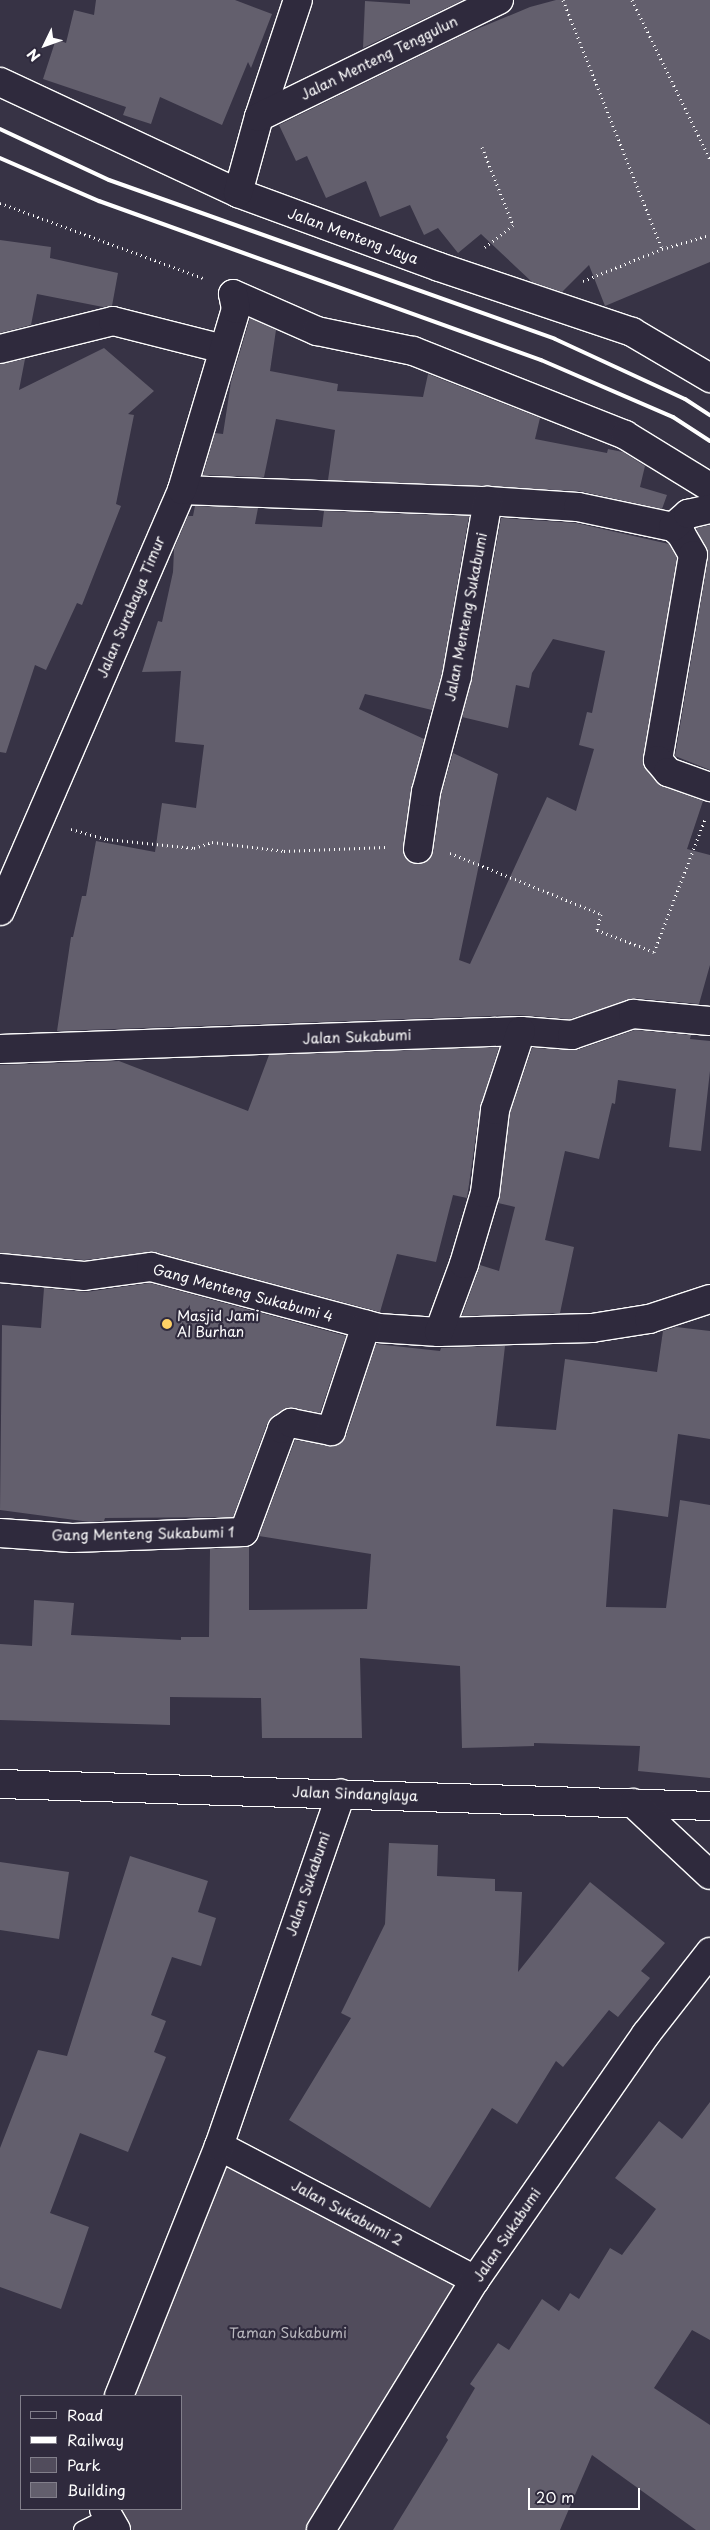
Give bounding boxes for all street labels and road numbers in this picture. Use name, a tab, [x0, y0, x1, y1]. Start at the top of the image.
street label: Jalan Menteng Tenggulun	[297, 12, 461, 104]
street label: Jalan Menteng Jaya	[285, 204, 421, 268]
street label: Jalan Menteng Sukabumi	[441, 531, 491, 703]
street label: Jalan Surabaya Timur	[93, 533, 169, 681]
street label: Jalan Sukabumi	[302, 1027, 412, 1047]
street label: Gang Menteng Sukabumi 4	[152, 1261, 334, 1325]
street label: Gang Menteng Sukabumi 1	[52, 1524, 234, 1544]
street label: Jalan Sindanglaya	[291, 1783, 419, 1805]
street label: Jalan Sukabumi	[282, 1830, 334, 1938]
street label: Jalan Sukabumi 2	[288, 2177, 406, 2249]
street label: Jalan Sukabumi	[470, 2185, 544, 2285]

